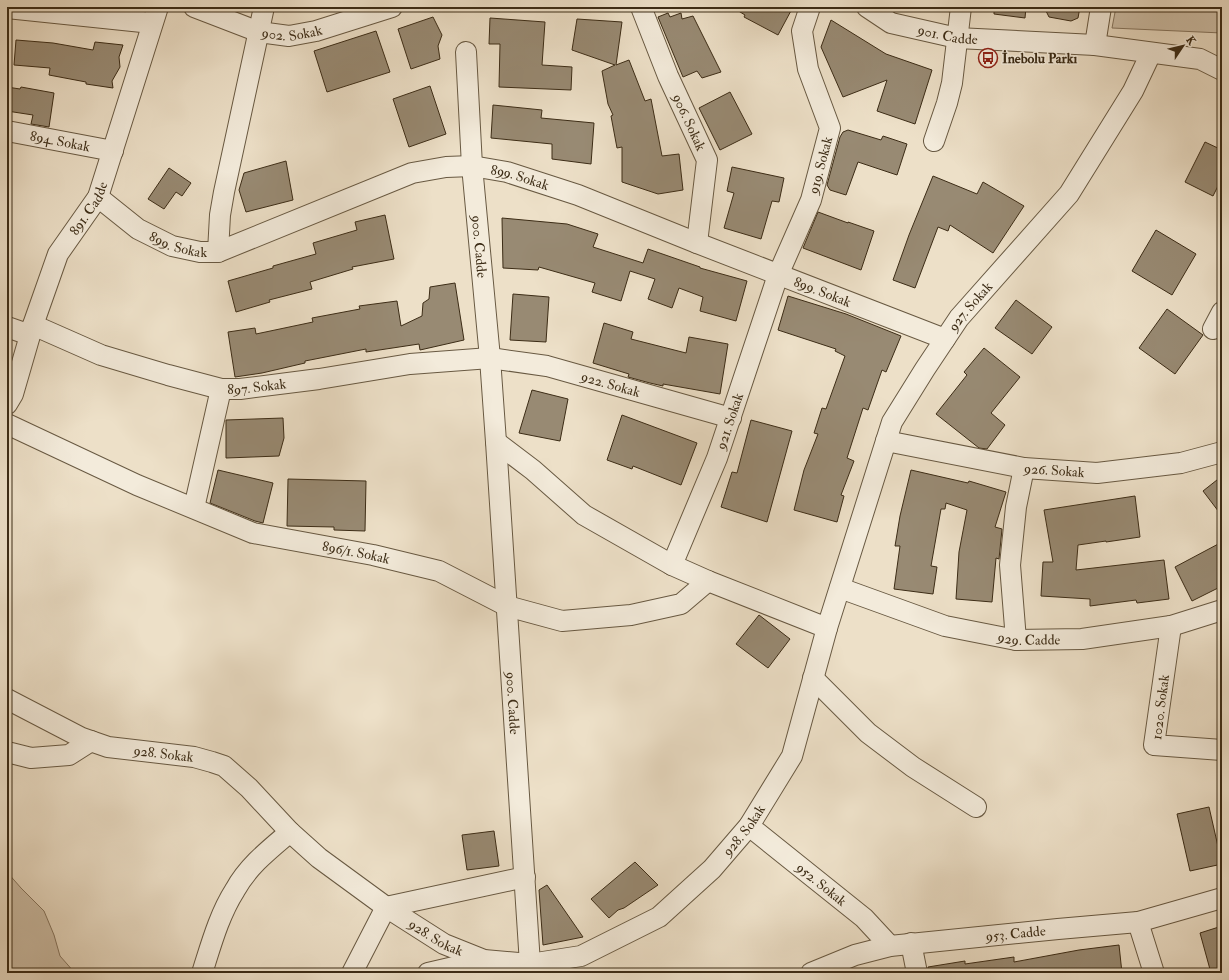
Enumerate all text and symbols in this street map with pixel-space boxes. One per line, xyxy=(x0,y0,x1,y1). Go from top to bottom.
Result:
street label: 902. Sokak xyxy=(260,21,325,45)
street label: 901. Cadde xyxy=(915,21,978,48)
north arrow xyxy=(1163,26,1203,66)
text: K xyxy=(1183,34,1199,49)
bus stop icon: İnebolu Parkı xyxy=(977,47,999,69)
place label: İnebolu Parkı xyxy=(1002,49,1077,67)
street label: 906. Sokak xyxy=(668,90,710,154)
street label: 894. Sokak xyxy=(29,128,92,156)
street label: 919. Sokak xyxy=(805,135,836,197)
street label: 899. Sokak xyxy=(489,161,551,194)
street label: 891. Cadde xyxy=(66,180,111,239)
street label: 900. Cadde xyxy=(468,213,490,279)
street label: 899. Sokak xyxy=(146,228,207,261)
street label: 899. Sokak xyxy=(791,273,854,311)
street label: 927. Sokak xyxy=(944,278,996,335)
street label: 922. Sokak xyxy=(578,368,642,401)
street label: 897. Sokak xyxy=(227,375,288,398)
street label: 921. Sokak xyxy=(712,391,747,453)
street label: 926. Sokak xyxy=(1022,460,1085,481)
street label: 896/1. Sokak xyxy=(321,538,392,568)
street label: 929. Cadde xyxy=(995,628,1061,649)
street label: 900. Cadde xyxy=(502,670,523,735)
street label: 1020. Sokak xyxy=(1148,673,1173,741)
street label: 928. Sokak xyxy=(132,742,195,766)
street label: 928. Sokak xyxy=(718,801,769,860)
street label: 952. Sokak xyxy=(792,859,850,910)
street label: 928. Sokak xyxy=(404,915,466,960)
street label: 953. Cadde xyxy=(984,922,1047,945)

